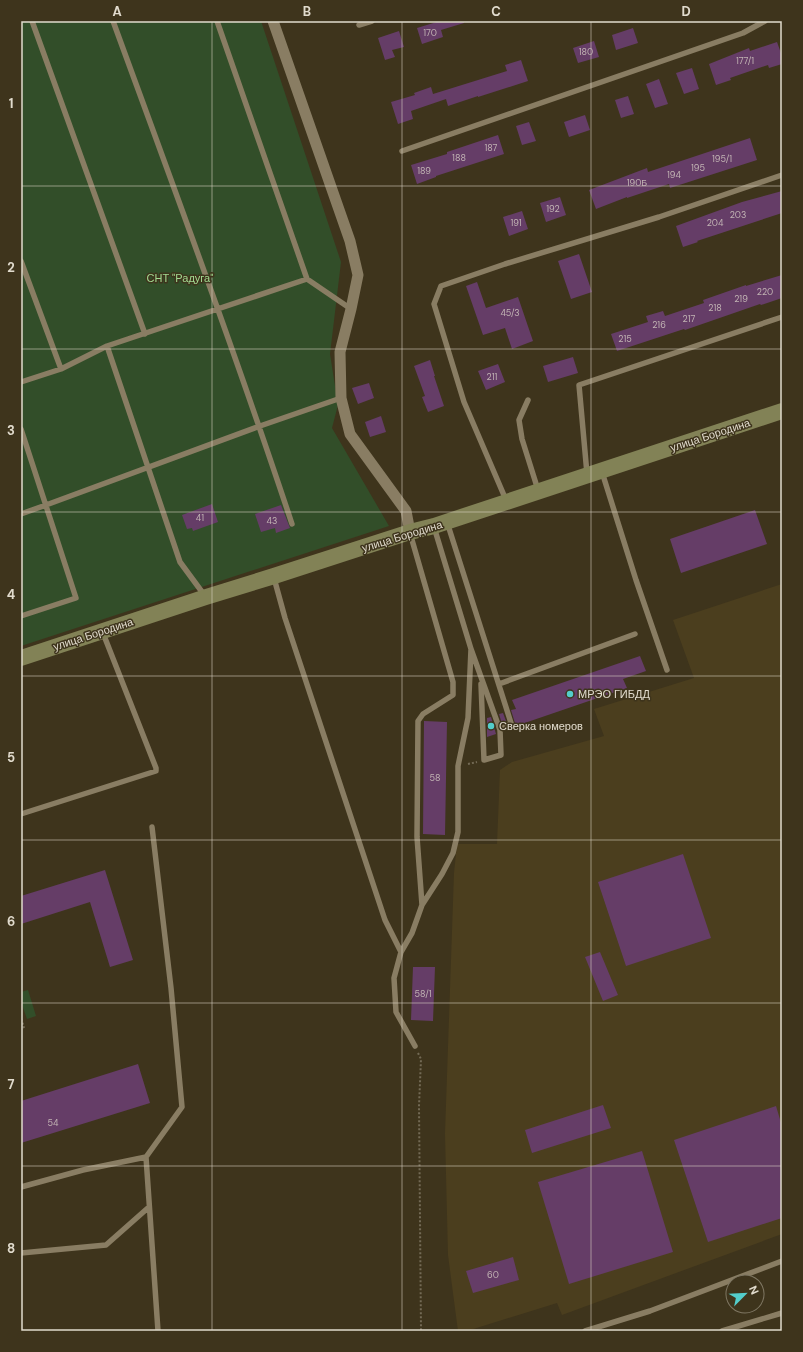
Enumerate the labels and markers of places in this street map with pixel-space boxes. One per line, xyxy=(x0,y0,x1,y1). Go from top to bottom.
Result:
place label: МРЭО ГИБДД xyxy=(578,687,650,701)
marker: МРЭО ГИБДД xyxy=(565,689,575,699)
place label: Сверка номеров xyxy=(499,719,583,733)
marker: Сверка номеров xyxy=(486,721,496,731)

